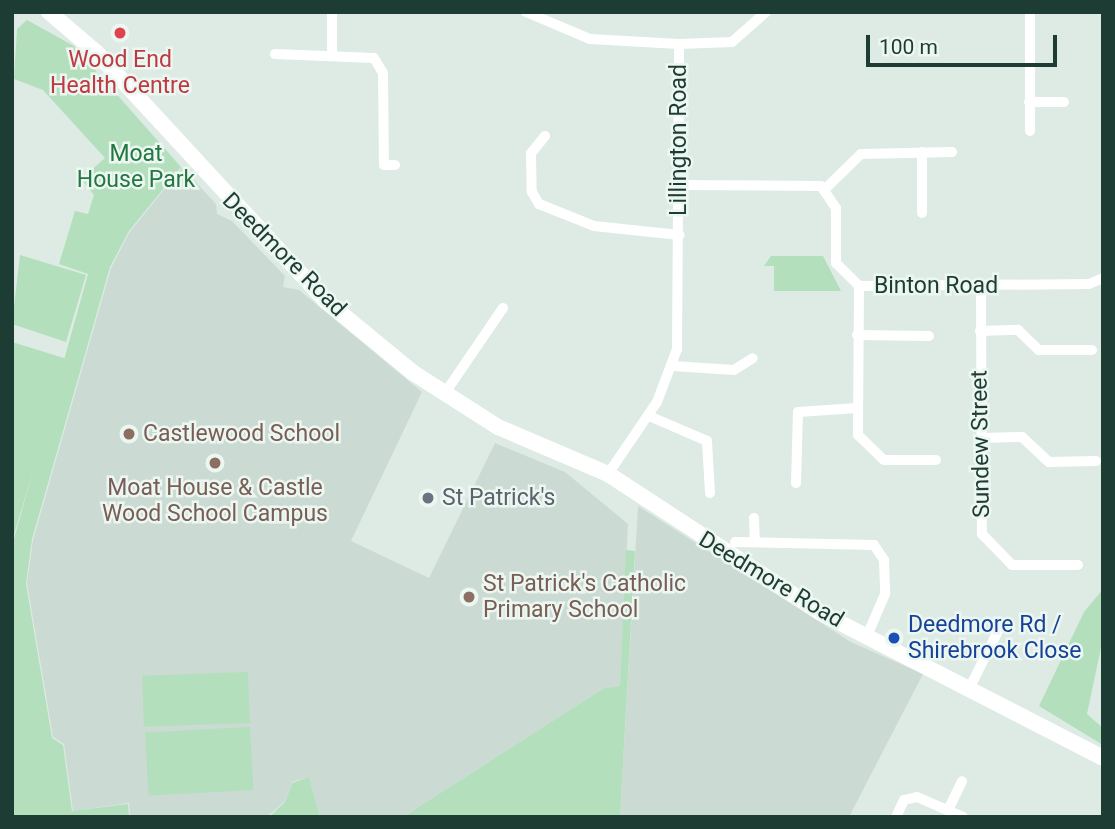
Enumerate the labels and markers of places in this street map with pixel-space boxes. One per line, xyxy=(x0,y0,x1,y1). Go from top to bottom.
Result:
marker: Wood End Health Centre xyxy=(110,23,130,43)
place label: Wood End Health Centre xyxy=(50,46,190,100)
place label: Castlewood School xyxy=(143,420,340,448)
marker: Castlewood School xyxy=(121,426,137,442)
marker: Moat House & Castle Wood School Campus xyxy=(207,455,223,471)
place label: Moat House & Castle Wood School Campus xyxy=(102,474,328,528)
place label: St Patrick's xyxy=(442,484,555,512)
marker: St Patrick's xyxy=(420,490,436,506)
place label: St Patrick's Catholic Primary School xyxy=(483,570,686,624)
marker: St Patrick's Catholic Primary School xyxy=(461,589,477,605)
place label: Deedmore Rd / Shirebrook Close xyxy=(908,611,1082,665)
marker: Deedmore Rd / Shirebrook Close xyxy=(886,630,902,646)

